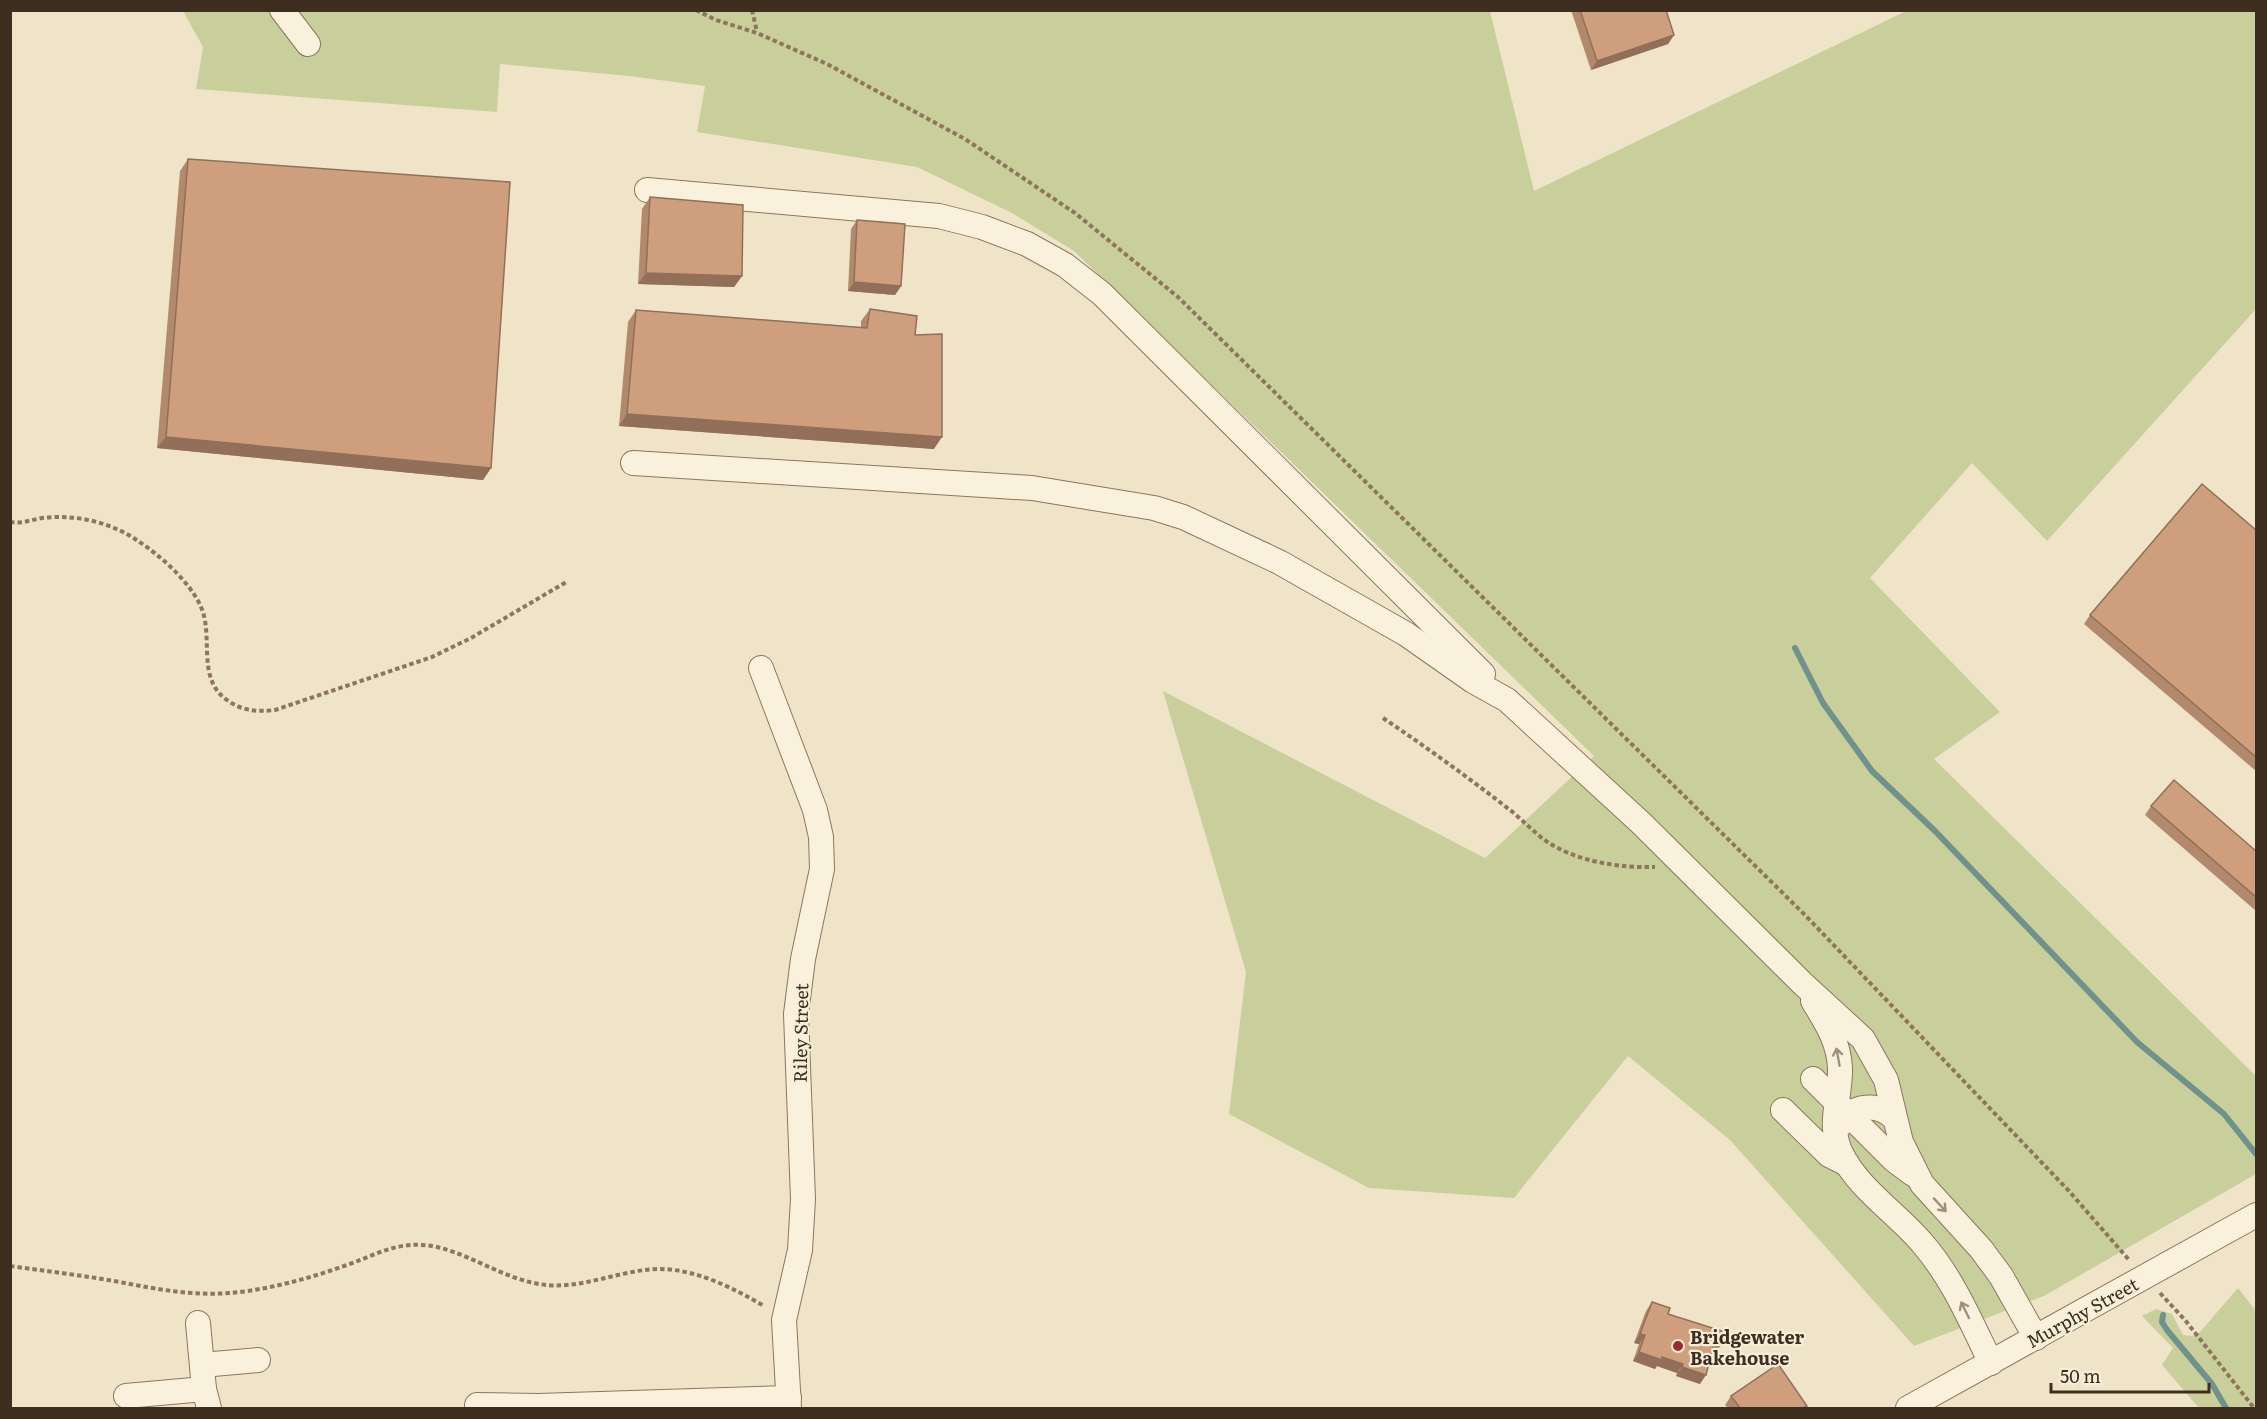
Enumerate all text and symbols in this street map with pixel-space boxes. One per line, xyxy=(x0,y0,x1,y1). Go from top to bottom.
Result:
street label: Riley Street xyxy=(786,982,814,1083)
one-way arrow xyxy=(1832,1047,1843,1067)
one-way arrow xyxy=(1933,1197,1947,1212)
street label: Murphy Street xyxy=(2021,1270,2144,1354)
one-way arrow xyxy=(1959,1302,1971,1320)
place label: Bridgewater Bakehouse xyxy=(1690,1323,1804,1371)
marker: Bridgewater Bakehouse xyxy=(1671,1339,1685,1353)
scale bar xyxy=(2051,1356,2208,1394)
text: 50 m xyxy=(2060,1362,2101,1389)

